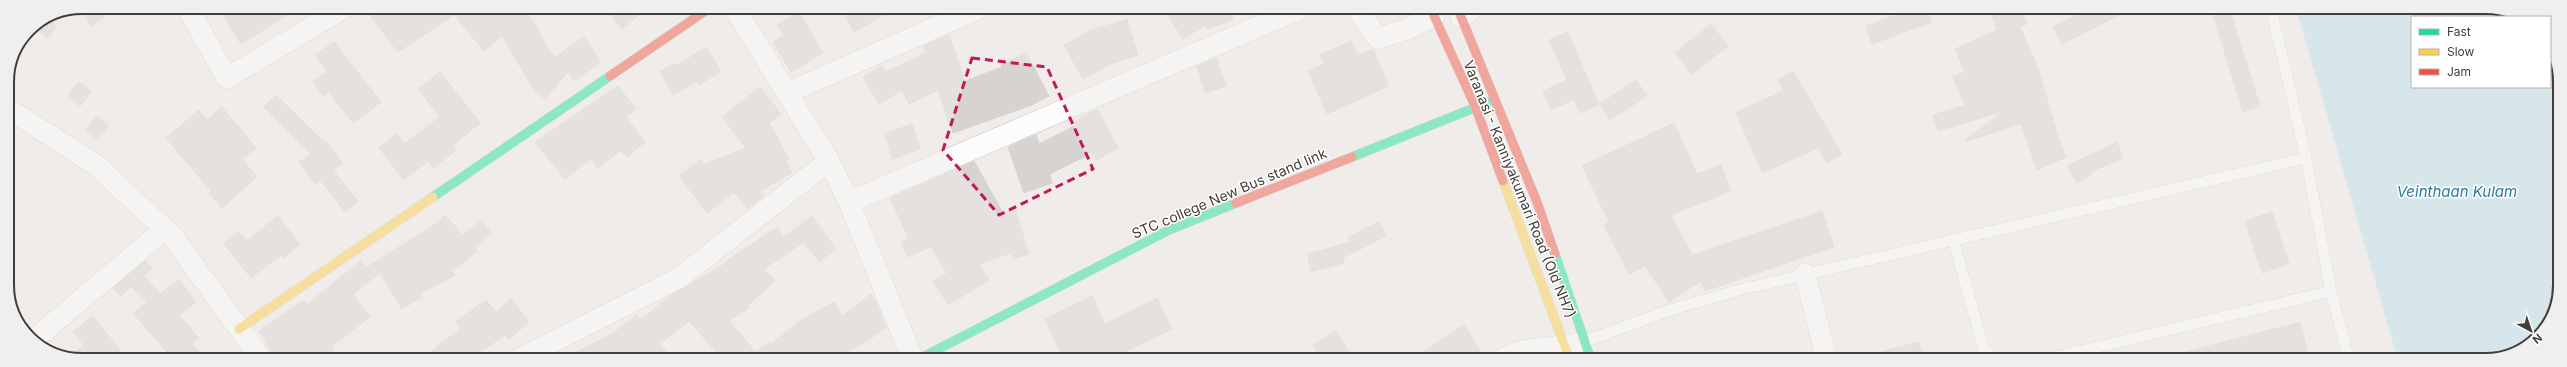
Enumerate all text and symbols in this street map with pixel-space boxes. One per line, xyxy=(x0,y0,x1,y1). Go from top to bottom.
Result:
legend xyxy=(2411,16,2551,88)
text: Fast xyxy=(2447,24,2471,39)
text: Slow xyxy=(2447,44,2475,59)
street label: Varanasi - Kanniyakumari Road (Old NH7) xyxy=(1460,58,1580,320)
text: Jam xyxy=(2447,64,2471,79)
street label: STC college New Bus stand link xyxy=(1129,144,1329,242)
water label: Veinthaan Kulam xyxy=(2397,182,2517,201)
north arrow xyxy=(2511,311,2551,351)
text: N xyxy=(2530,331,2545,347)

